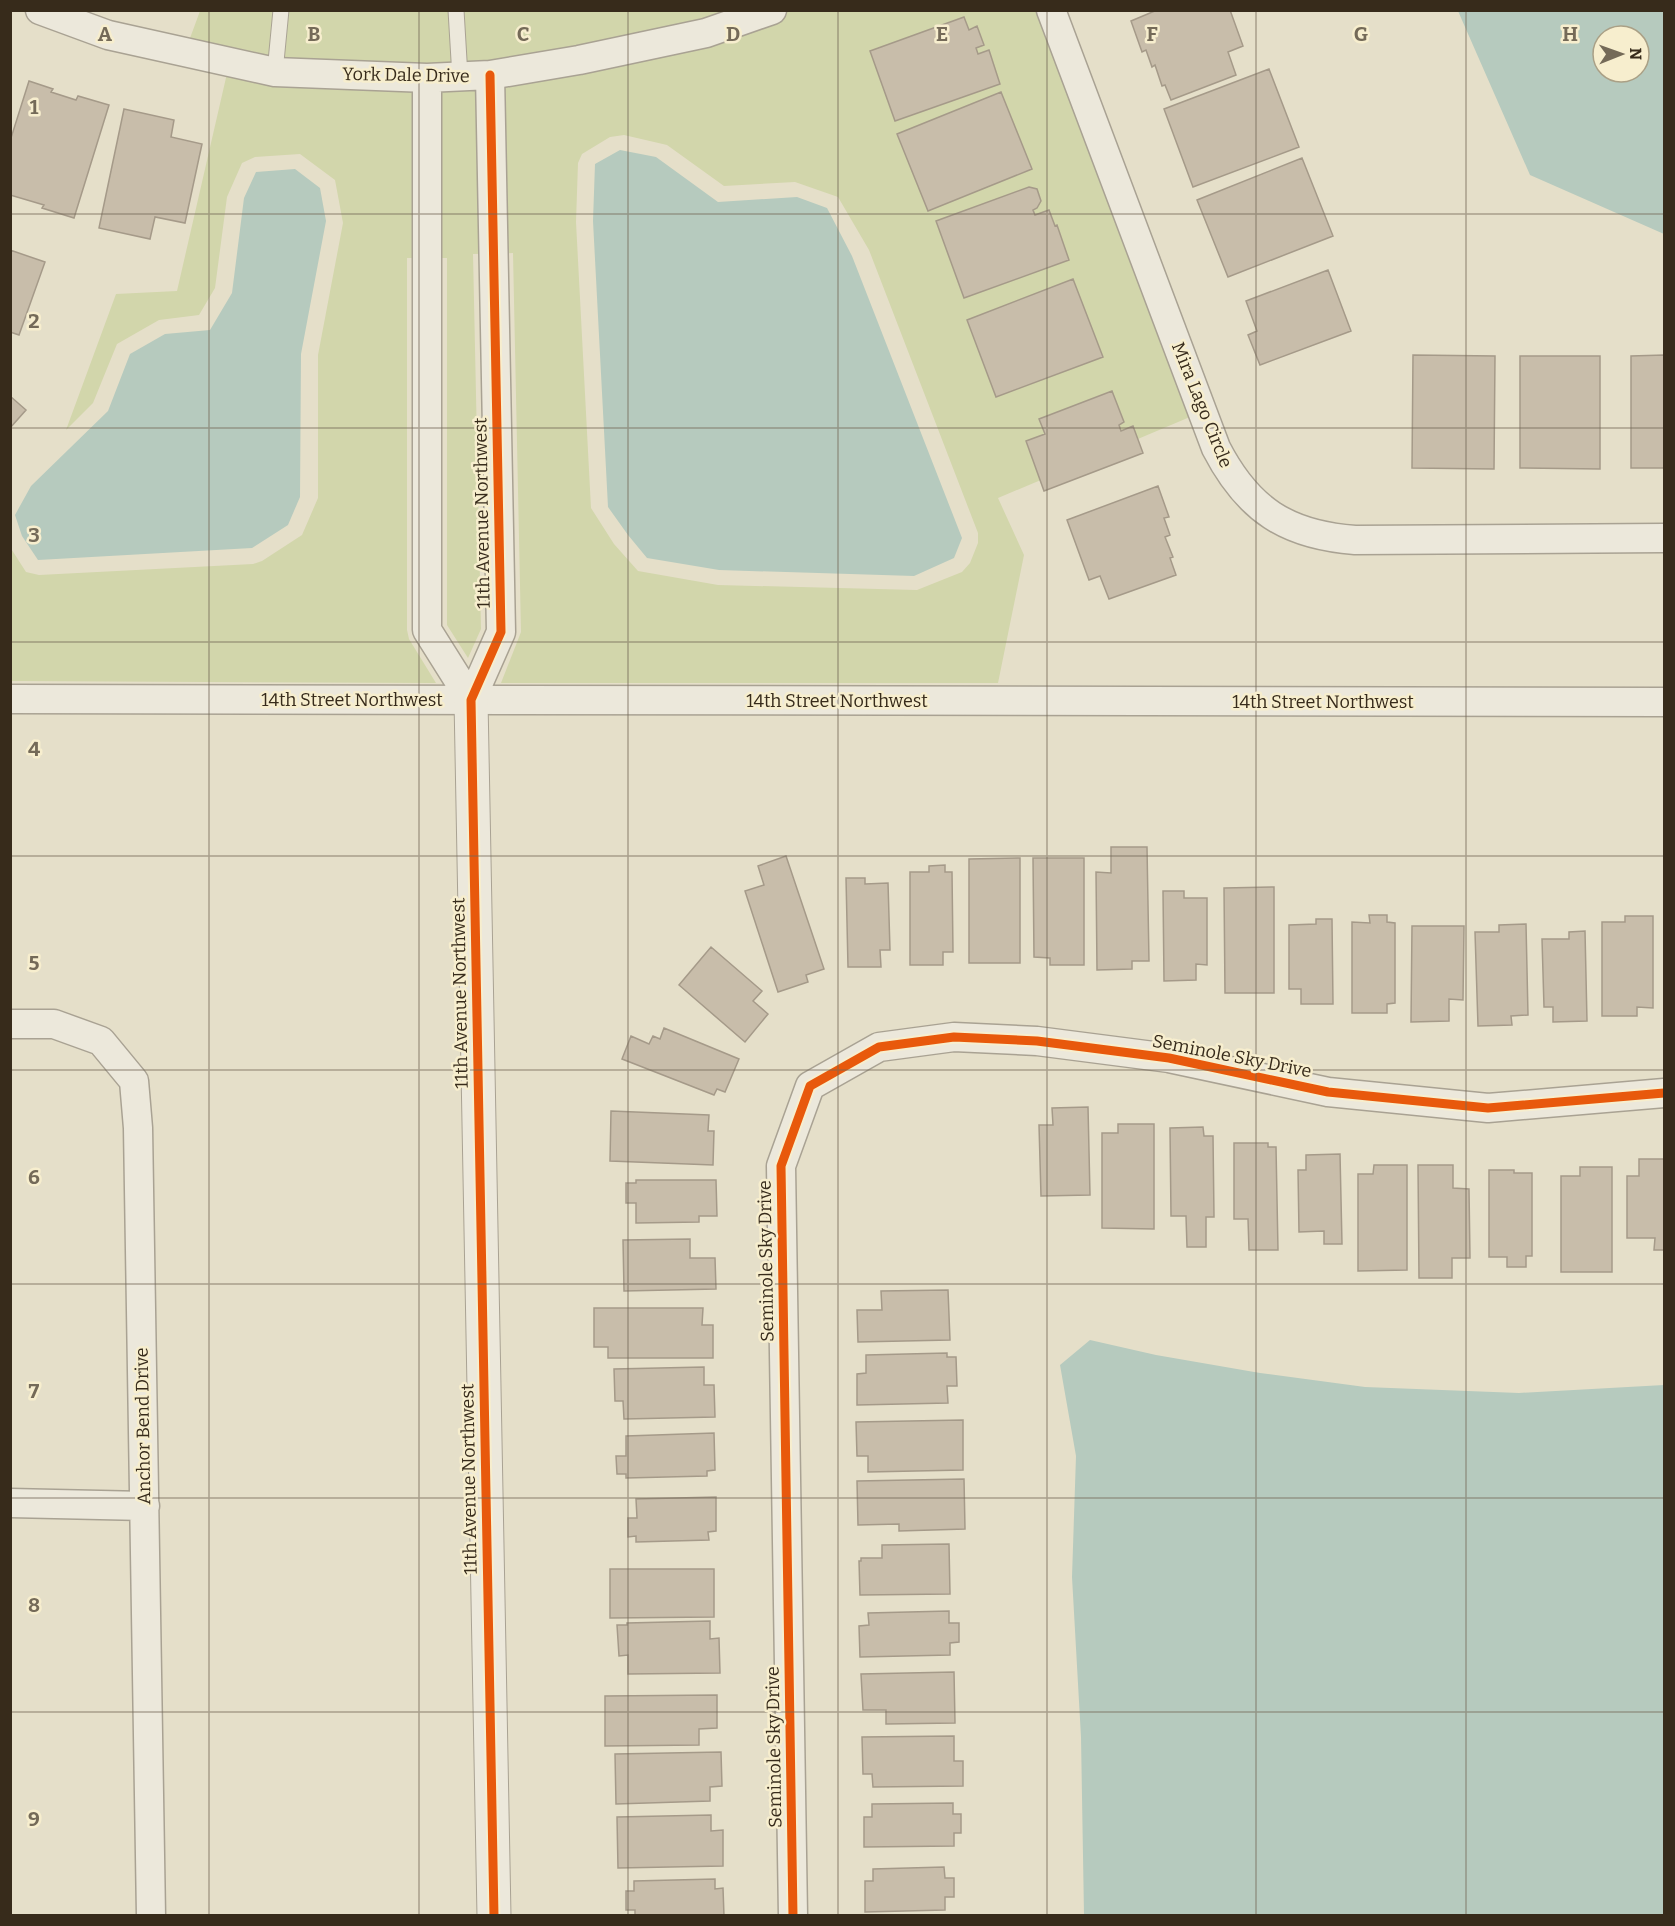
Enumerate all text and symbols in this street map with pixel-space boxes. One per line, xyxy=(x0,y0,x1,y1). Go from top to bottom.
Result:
text: A xyxy=(98,22,113,46)
text: B xyxy=(308,22,321,46)
text: C xyxy=(517,22,529,46)
text: D xyxy=(726,22,740,46)
text: E xyxy=(936,22,948,46)
text: F xyxy=(1146,22,1158,46)
text: G xyxy=(1354,22,1368,46)
text: H xyxy=(1562,22,1578,46)
north arrow xyxy=(1591,24,1651,84)
text: N xyxy=(1626,47,1645,60)
street label: York Dale Drive xyxy=(342,63,470,87)
text: 1 xyxy=(30,95,39,119)
text: 2 xyxy=(28,309,40,333)
street label: Mira Lago Circle xyxy=(1167,339,1237,471)
street label: 11th Avenue Northwest xyxy=(469,417,495,609)
text: 3 xyxy=(28,523,40,547)
street label: 14th Street Northwest xyxy=(261,689,443,711)
street label: 14th Street Northwest xyxy=(746,690,928,712)
street label: 14th Street Northwest xyxy=(1232,691,1414,713)
text: 4 xyxy=(28,737,40,761)
street label: 11th Avenue Northwest xyxy=(447,897,473,1089)
text: 5 xyxy=(29,951,40,975)
street label: Seminole Sky Drive xyxy=(1151,1030,1313,1082)
text: 6 xyxy=(28,1165,40,1189)
street label: Seminole Sky Drive xyxy=(754,1180,778,1342)
street label: Anchor Bend Drive xyxy=(131,1347,155,1505)
text: 7 xyxy=(29,1379,40,1403)
street label: 11th Avenue Northwest xyxy=(456,1383,482,1575)
text: 8 xyxy=(28,1593,40,1617)
street label: Seminole Sky Drive xyxy=(762,1666,786,1828)
text: 9 xyxy=(28,1807,40,1831)

